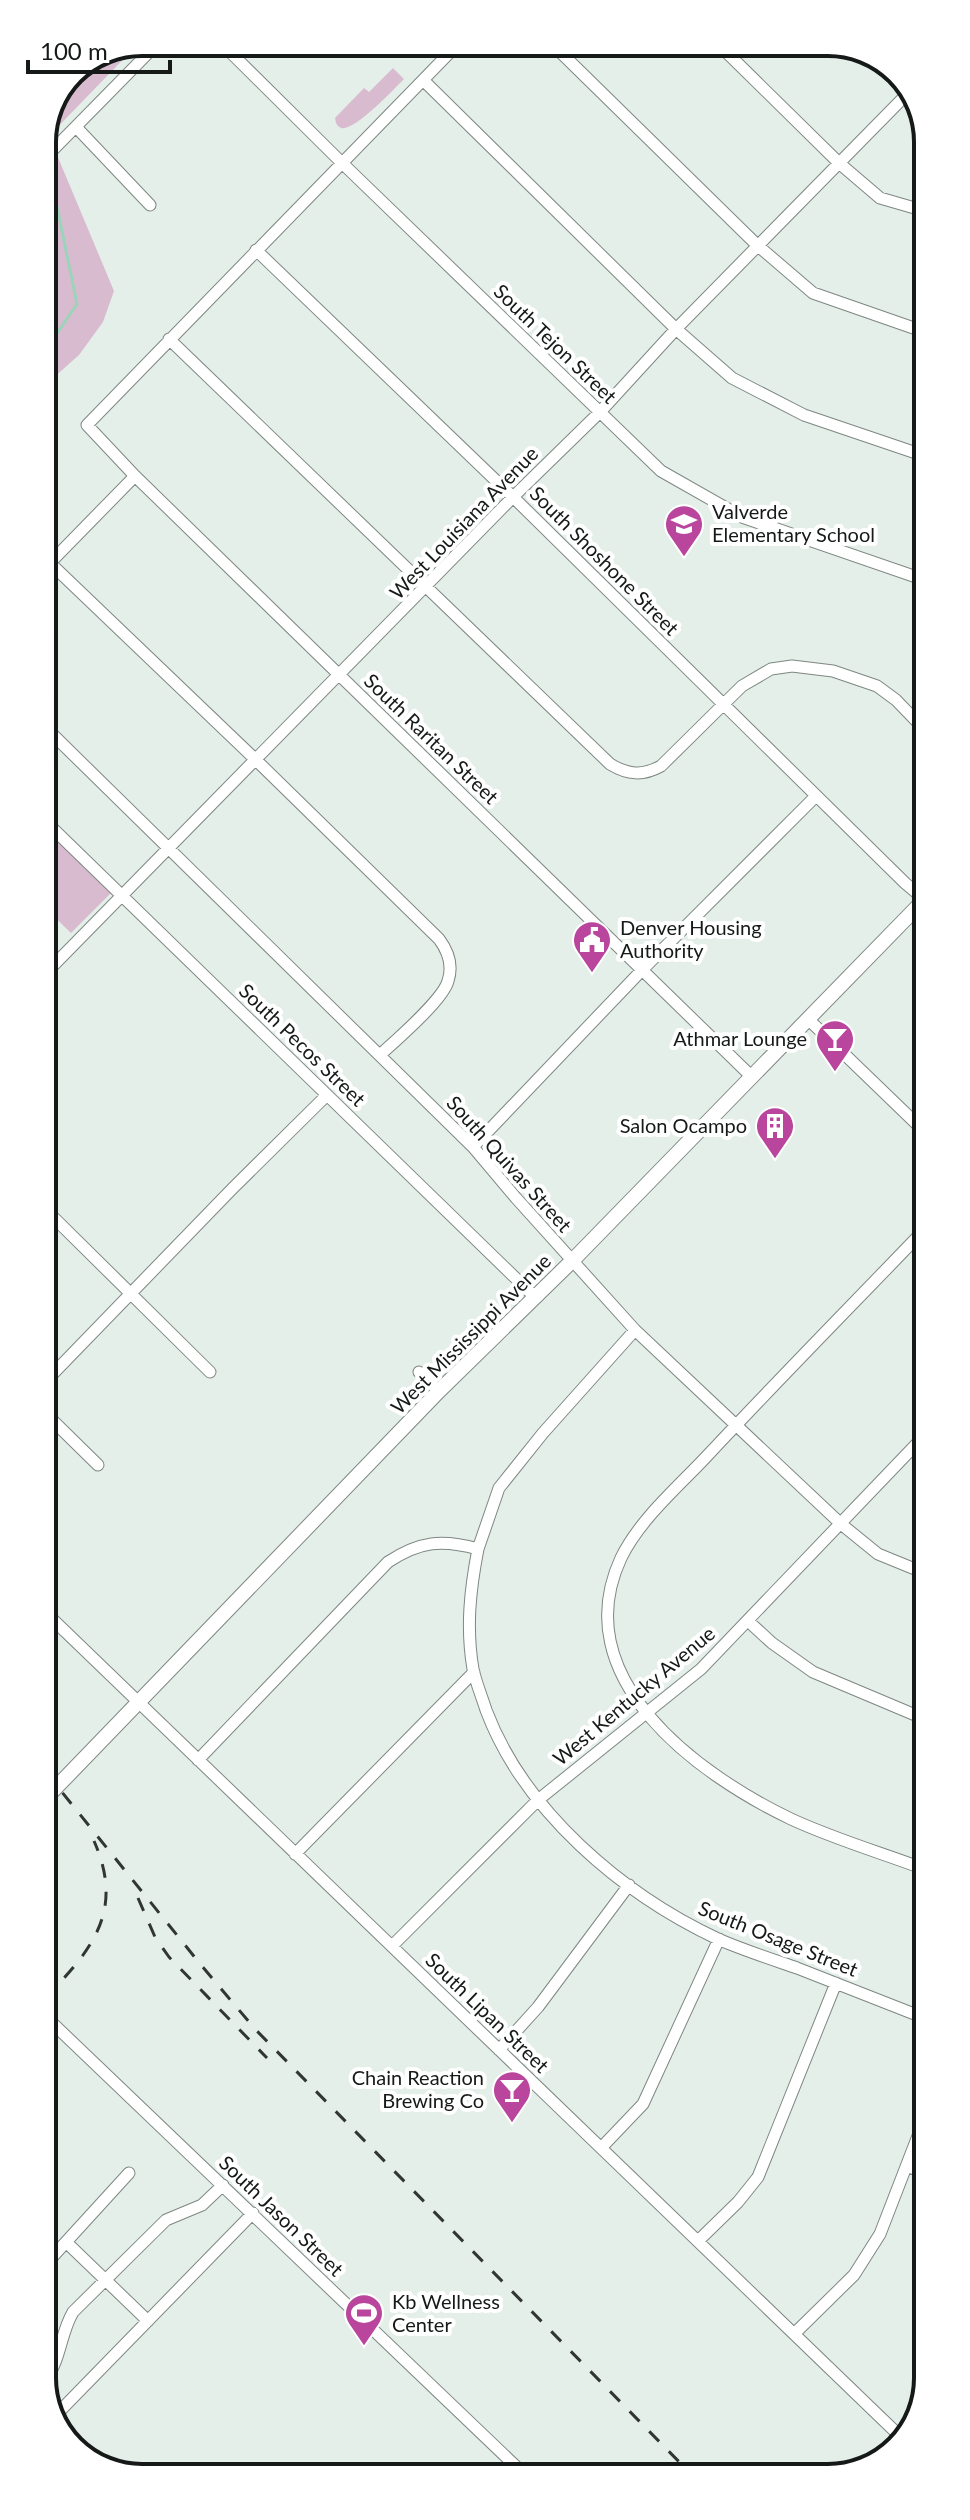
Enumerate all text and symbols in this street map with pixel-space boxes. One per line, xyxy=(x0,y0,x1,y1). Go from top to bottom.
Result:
scale bar xyxy=(28,24,170,74)
text: 100 m xyxy=(40,36,108,65)
street label: South Tejon Street xyxy=(489,279,622,408)
street label: West Louisiana Avenue xyxy=(384,441,542,604)
street label: South Shoshone Street xyxy=(525,481,684,640)
place label: Valverde Elementary School xyxy=(712,499,875,546)
school or university icon: Valverde Elementary School xyxy=(663,503,705,558)
street label: South Raritan Street xyxy=(360,668,504,808)
place label: Denver Housing Authority xyxy=(620,915,762,962)
public building icon: Denver Housing Authority xyxy=(571,919,613,974)
street label: South Pecos Street xyxy=(235,978,371,1111)
bar icon: Athmar Lounge xyxy=(814,1018,856,1073)
place label: Athmar Lounge xyxy=(673,1026,807,1050)
street label: South Quivas Street xyxy=(442,1090,577,1236)
building icon: Salon Ocampo xyxy=(754,1105,796,1160)
place label: Salon Ocampo xyxy=(620,1113,747,1137)
street label: West Mississippi Avenue xyxy=(385,1248,555,1418)
street label: West Kentucky Avenue xyxy=(548,1621,719,1770)
street label: South Osage Street xyxy=(695,1895,862,1981)
street label: South Lipan Street xyxy=(421,1947,554,2077)
place label: Chain Reaction Brewing Co xyxy=(352,2065,484,2112)
bar icon: Chain Reaction Brewing Co xyxy=(491,2069,533,2124)
street label: South Jason Street xyxy=(215,2150,349,2281)
place label: Kb Wellness Center xyxy=(392,2289,500,2336)
sports icon: Kb Wellness Center xyxy=(343,2292,385,2347)

